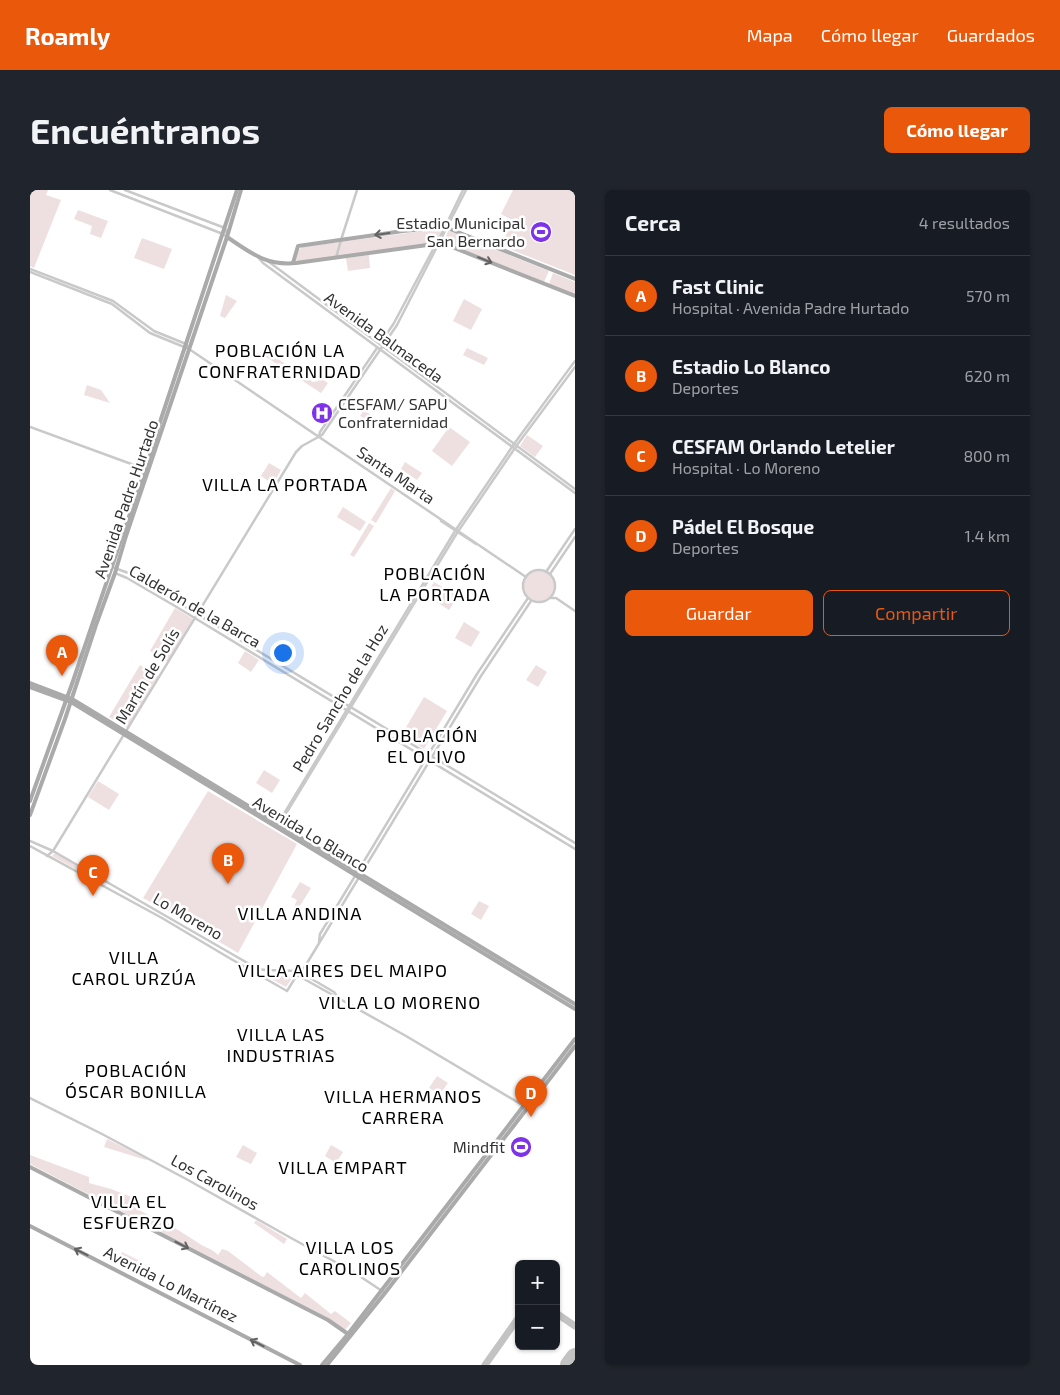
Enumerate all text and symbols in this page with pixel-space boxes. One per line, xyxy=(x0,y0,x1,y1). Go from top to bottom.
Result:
text: Roamly xyxy=(25,21,110,50)
text: Mapa xyxy=(747,24,793,46)
text: Cómo llegar xyxy=(821,24,919,46)
text: Guardados xyxy=(947,24,1035,46)
button: Cómo llegar xyxy=(884,107,1030,153)
text: Encuéntranos xyxy=(30,109,260,151)
text: Cerca xyxy=(625,210,681,235)
place label: Estadio Municipal San Bernardo xyxy=(396,213,525,250)
text: 4 resultados xyxy=(919,213,1010,232)
sports icon: Estadio Municipal San Bernardo xyxy=(529,220,553,244)
one-way arrow xyxy=(374,230,390,240)
one-way arrow xyxy=(478,257,493,266)
text: Fast Clinic xyxy=(672,275,764,298)
text: A xyxy=(636,286,646,305)
text: 570 m xyxy=(966,286,1010,305)
street label: Avenida Balmaceda xyxy=(321,287,447,386)
text: Hospital · Avenida Padre Hurtado xyxy=(672,298,909,317)
district label: POBLACIÓN LA CONFRATERNIDAD xyxy=(198,339,362,382)
text: Estadio Lo Blanco xyxy=(672,355,830,378)
text: B xyxy=(636,366,646,385)
text: 620 m xyxy=(965,366,1010,385)
text: Deportes xyxy=(672,378,739,397)
place label: CESFAM/ SAPU Confraternidad xyxy=(338,394,448,431)
hospital icon: CESFAM/ SAPU Confraternidad xyxy=(310,401,334,425)
street label: Avenida Padre Hurtado xyxy=(89,417,162,581)
text: CESFAM Orlando Letelier xyxy=(672,435,895,458)
street label: Santa Marta xyxy=(354,442,439,508)
text: C xyxy=(636,446,646,465)
text: 800 m xyxy=(963,446,1010,465)
text: Hospital · Lo Moreno xyxy=(672,458,820,477)
district label: VILLA LA PORTADA xyxy=(202,473,368,495)
text: Pádel El Bosque xyxy=(672,515,814,538)
text: D xyxy=(636,526,646,545)
text: 1.4 km xyxy=(965,526,1010,545)
text: Deportes xyxy=(672,538,739,557)
street label: Calderón de la Barca xyxy=(126,560,264,651)
district label: POBLACIÓN LA PORTADA xyxy=(379,562,491,605)
button: Guardar xyxy=(625,590,813,636)
button: Compartir xyxy=(823,590,1010,636)
street label: Pedro Sancho de la Hoz xyxy=(288,620,391,775)
street label: Martín de Solís xyxy=(111,624,183,727)
pin: A xyxy=(46,635,78,676)
your location xyxy=(270,640,296,666)
district label: POBLACIÓN EL OLIVO xyxy=(376,724,478,767)
street label: Avenida Lo Blanco xyxy=(250,791,373,876)
pin: B xyxy=(212,843,244,884)
pin: C xyxy=(77,855,109,896)
street label: Lo Moreno xyxy=(150,888,226,943)
district label: VILLA ANDINA xyxy=(238,902,362,924)
district label: VILLA CAROL URZÚA xyxy=(72,946,196,989)
district label: VILLA AIRES DEL MAIPO xyxy=(238,959,448,981)
district label: VILLA LO MORENO xyxy=(319,991,481,1013)
district label: VILLA LAS INDUSTRIAS xyxy=(226,1023,336,1066)
district label: POBLACIÓN ÓSCAR BONILLA xyxy=(65,1059,207,1102)
pin: D xyxy=(515,1076,547,1117)
district label: VILLA HERMANOS CARRERA xyxy=(324,1085,482,1128)
sports icon: Mindfit xyxy=(509,1135,533,1159)
place label: Mindfit xyxy=(453,1137,505,1156)
street label: Los Carolinos xyxy=(168,1150,262,1213)
district label: VILLA EMPART xyxy=(278,1156,408,1178)
district label: VILLA EL ESFUERZO xyxy=(82,1190,176,1233)
district label: VILLA LOS CAROLINOS xyxy=(299,1236,401,1279)
one-way arrow xyxy=(175,1240,190,1250)
street label: Avenida Lo Martínez xyxy=(101,1242,241,1326)
one-way arrow xyxy=(74,1247,89,1257)
map controls xyxy=(515,1260,560,1350)
button: + xyxy=(515,1260,560,1305)
button: − xyxy=(515,1305,560,1350)
one-way arrow xyxy=(250,1338,265,1347)

